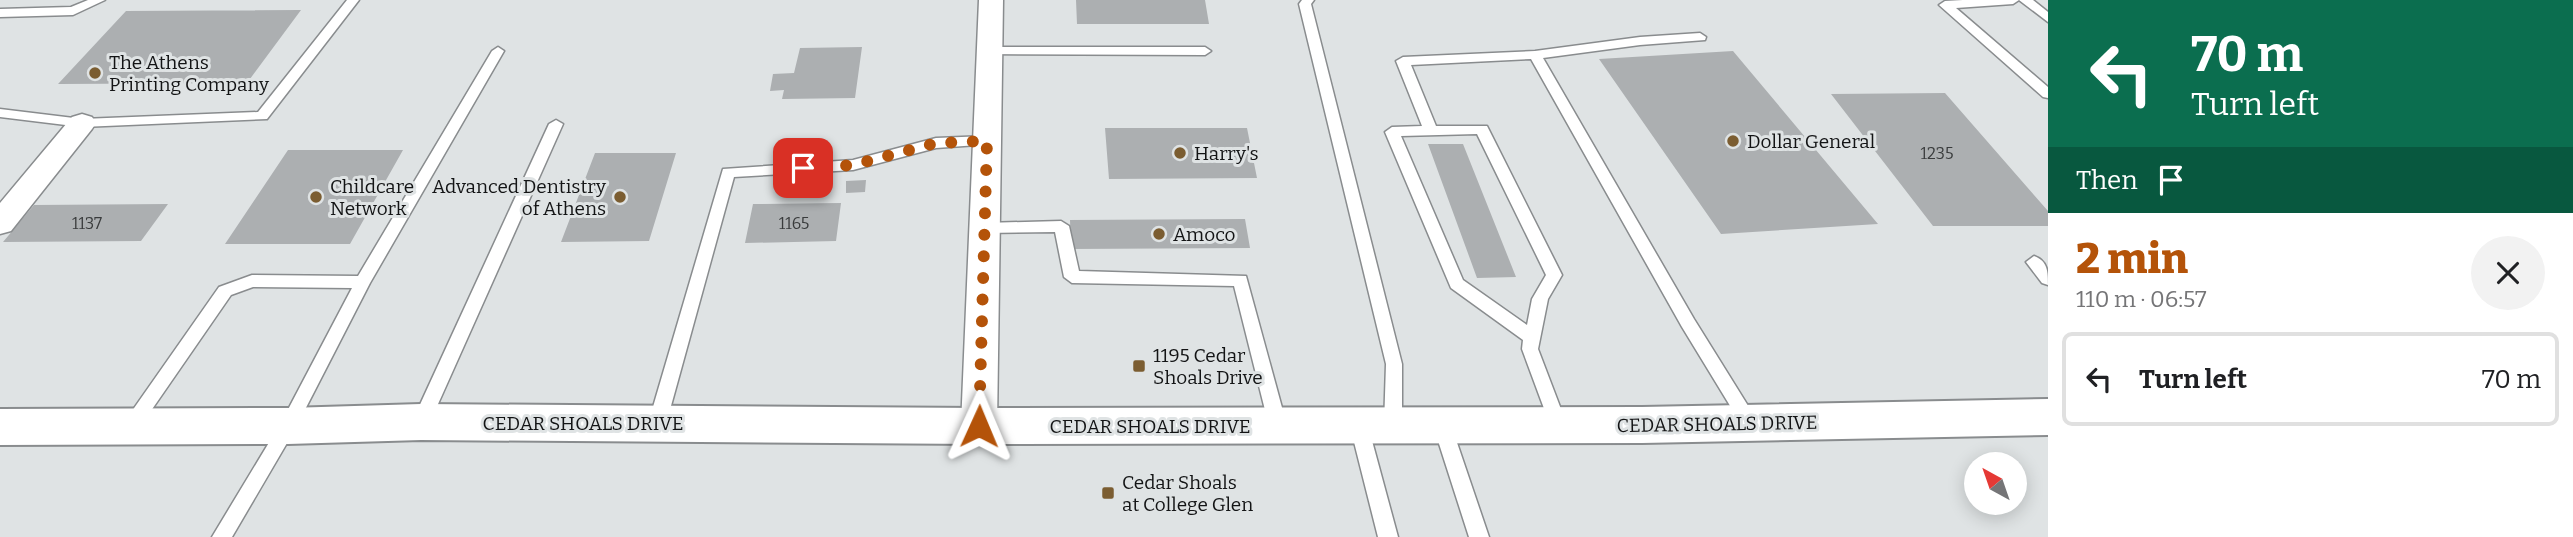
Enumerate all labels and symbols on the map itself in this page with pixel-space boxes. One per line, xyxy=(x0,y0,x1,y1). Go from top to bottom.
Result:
place label: The Athens Printing Company xyxy=(109,51,270,96)
marker: The Athens Printing Company xyxy=(87,65,103,81)
place label: Dollar General xyxy=(1747,130,1875,153)
marker: Dollar General xyxy=(1725,133,1741,149)
pin xyxy=(773,138,833,198)
place label: Harry's xyxy=(1194,142,1259,165)
house number: 1235 xyxy=(1921,144,1953,163)
marker: Harry's xyxy=(1172,145,1188,161)
place label: Childcare Network xyxy=(330,175,414,220)
place label: Advanced Dentistry of Athens xyxy=(432,175,607,220)
marker: Childcare Network xyxy=(308,189,324,205)
marker: Advanced Dentistry of Athens xyxy=(612,189,628,205)
house number: 1137 xyxy=(72,214,102,233)
house number: 1165 xyxy=(779,214,809,233)
place label: Amoco xyxy=(1173,223,1236,246)
marker: Amoco xyxy=(1151,226,1167,242)
place label: 1195 Cedar Shoals Drive xyxy=(1153,344,1263,389)
marker: 1195 Cedar Shoals Drive xyxy=(1131,358,1147,374)
position arrow xyxy=(942,389,1016,463)
street label: CEDAR SHOALS DRIVE xyxy=(1616,411,1818,437)
street label: CEDAR SHOALS DRIVE xyxy=(483,412,684,435)
street label: CEDAR SHOALS DRIVE xyxy=(1050,415,1251,438)
north arrow xyxy=(1964,452,2026,514)
place label: Cedar Shoals at College Glen xyxy=(1122,471,1253,516)
marker: Cedar Shoals at College Glen xyxy=(1100,485,1116,501)

